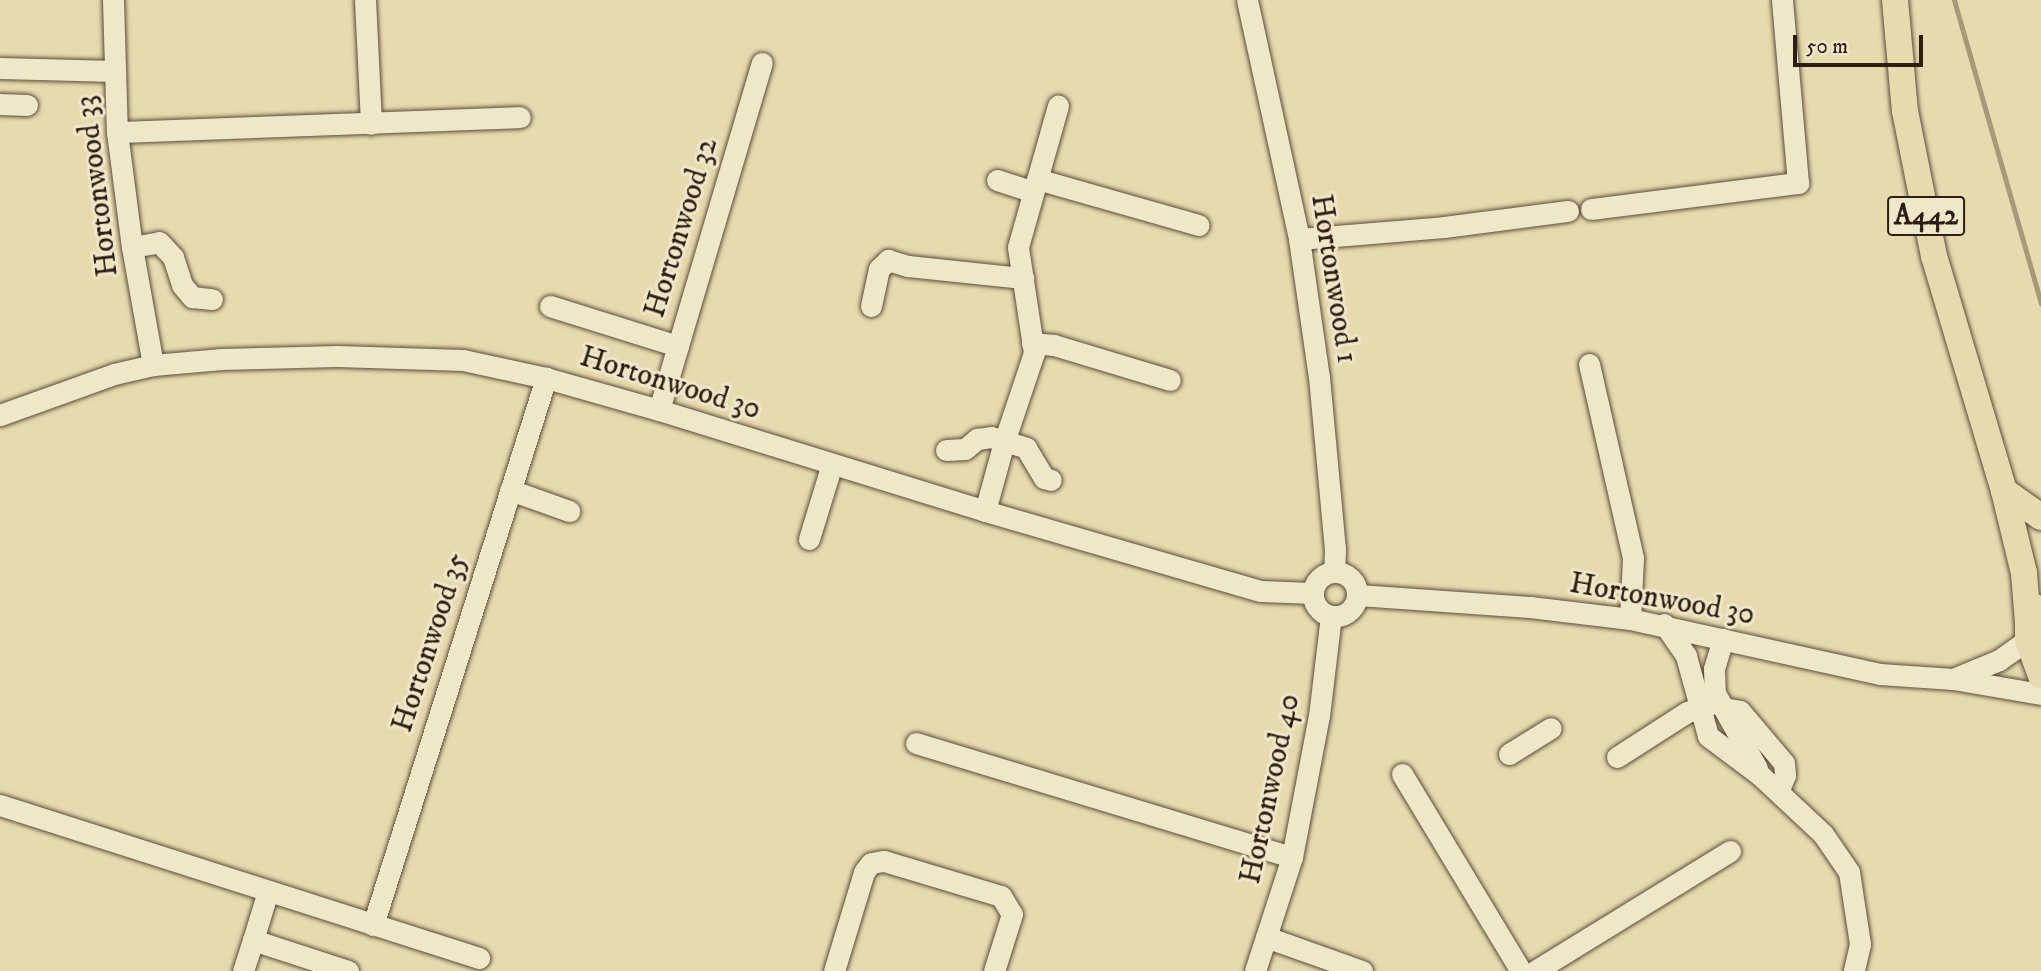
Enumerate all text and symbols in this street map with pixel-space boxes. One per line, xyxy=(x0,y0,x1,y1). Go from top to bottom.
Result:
scale bar xyxy=(1796,21,1926,65)
text: 50 m xyxy=(1806,34,1848,60)
street label: Hortonwood 33 xyxy=(69,93,127,279)
street label: Hortonwood 32 xyxy=(638,134,726,322)
street label: Hortonwood 1 xyxy=(1302,192,1364,366)
road number: A442 xyxy=(1886,192,1966,241)
street label: Hortonwood 30 xyxy=(575,339,765,429)
street label: Hortonwood 35 xyxy=(385,549,477,737)
street label: Hortonwood 30 xyxy=(1567,566,1757,634)
street label: Hortonwood 40 xyxy=(1233,691,1309,887)

